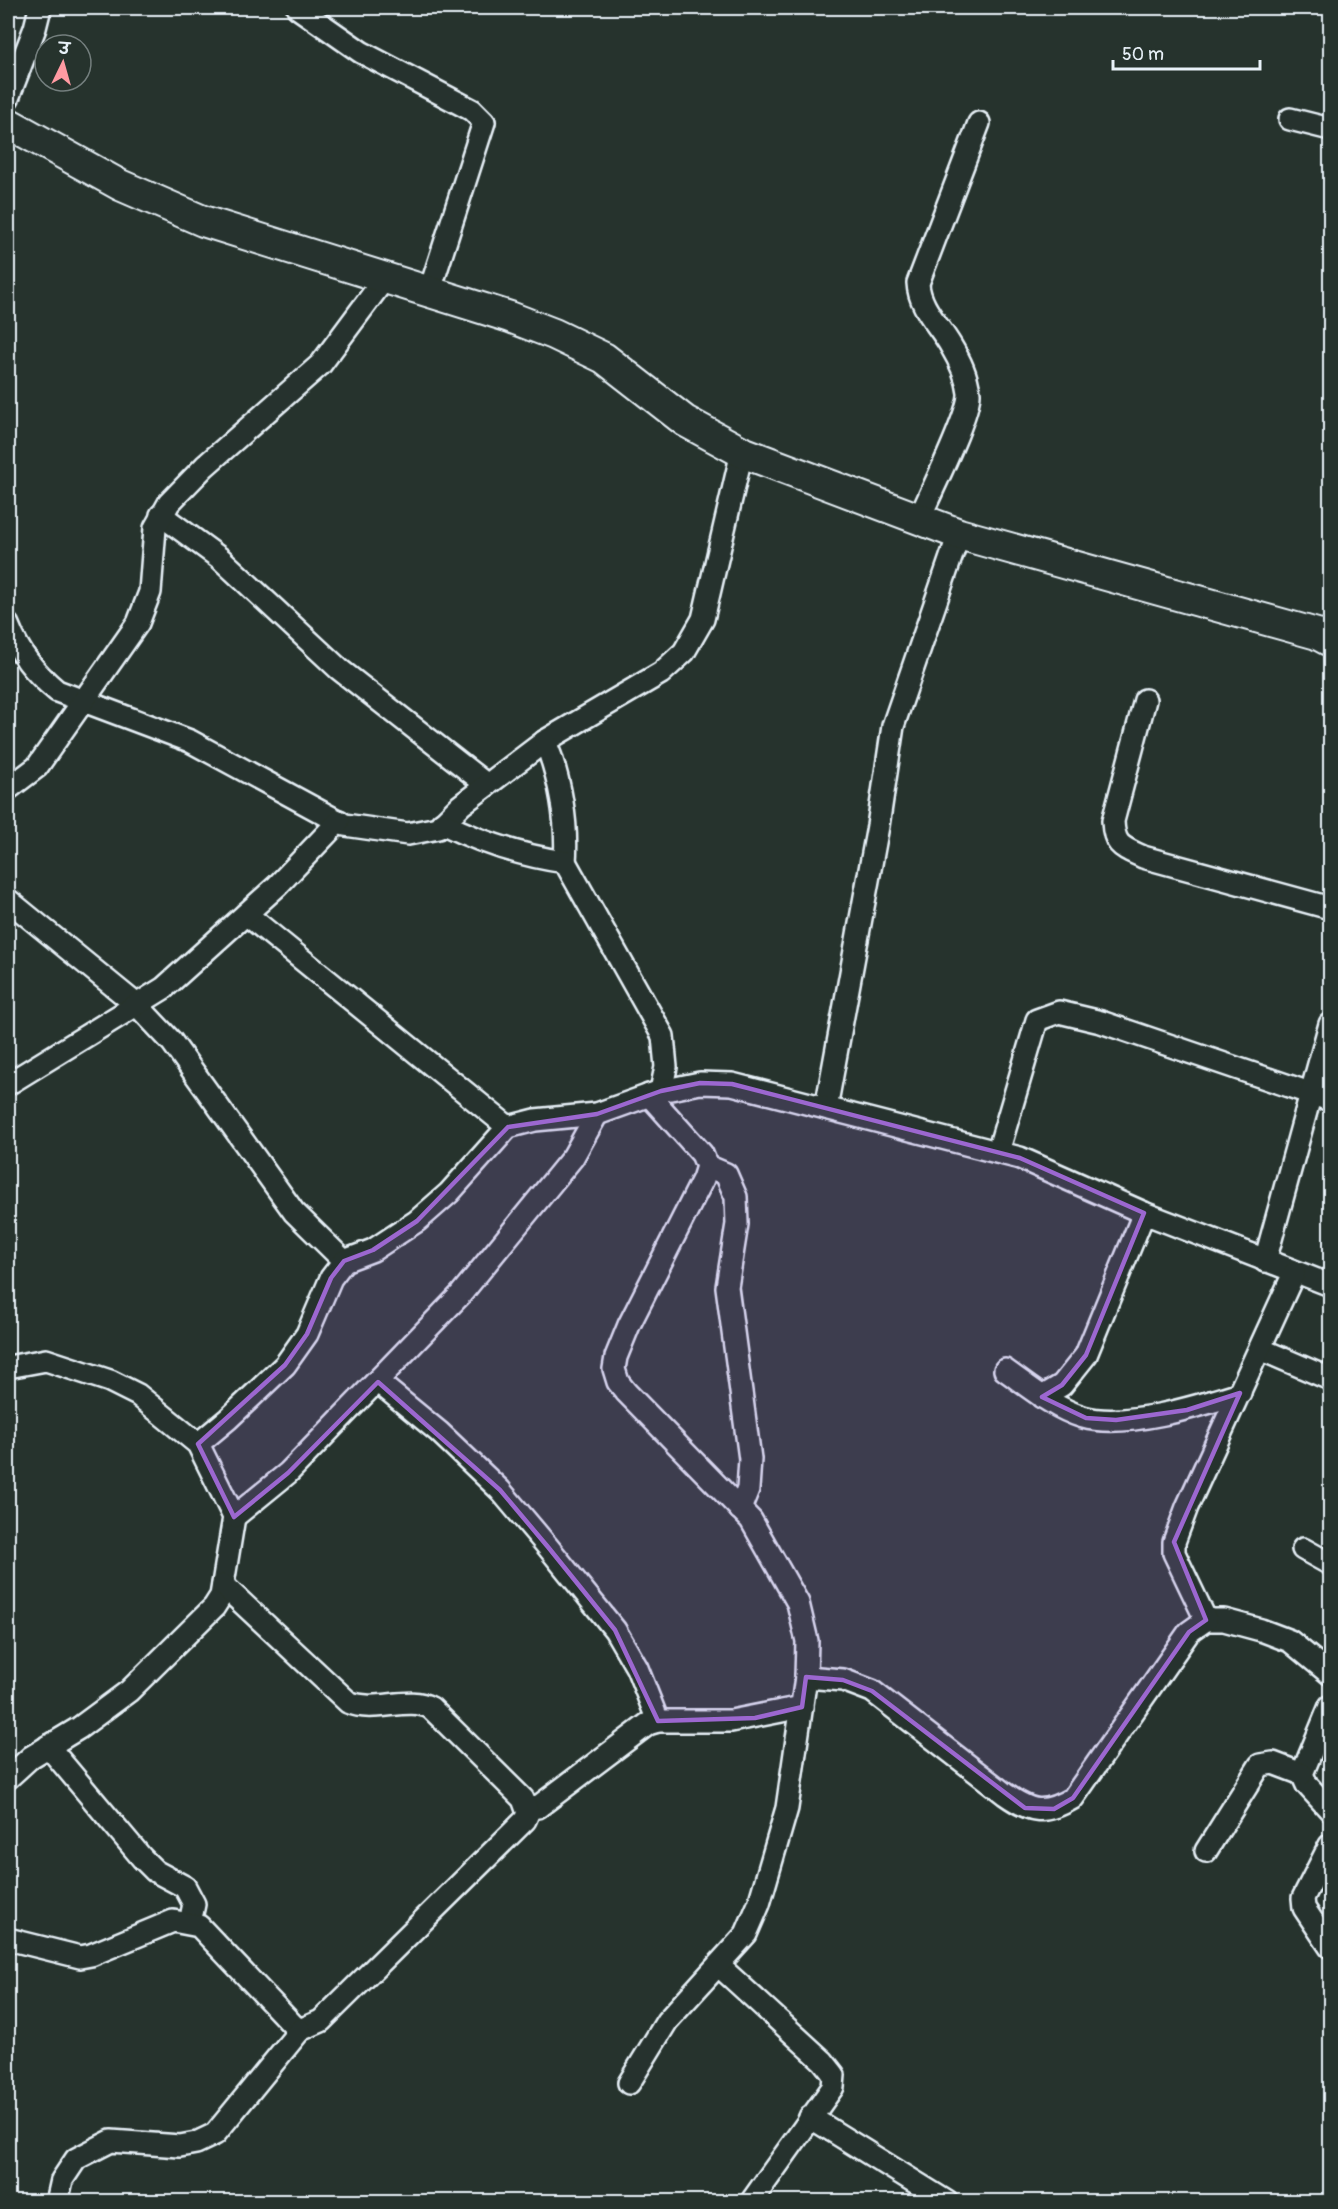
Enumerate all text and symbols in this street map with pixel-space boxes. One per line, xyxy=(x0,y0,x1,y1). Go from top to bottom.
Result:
north arrow xyxy=(33,33,93,93)
scale bar xyxy=(1113,33,1260,71)
text: उ xyxy=(56,38,72,60)
text: 50 m xyxy=(1122,43,1164,66)

